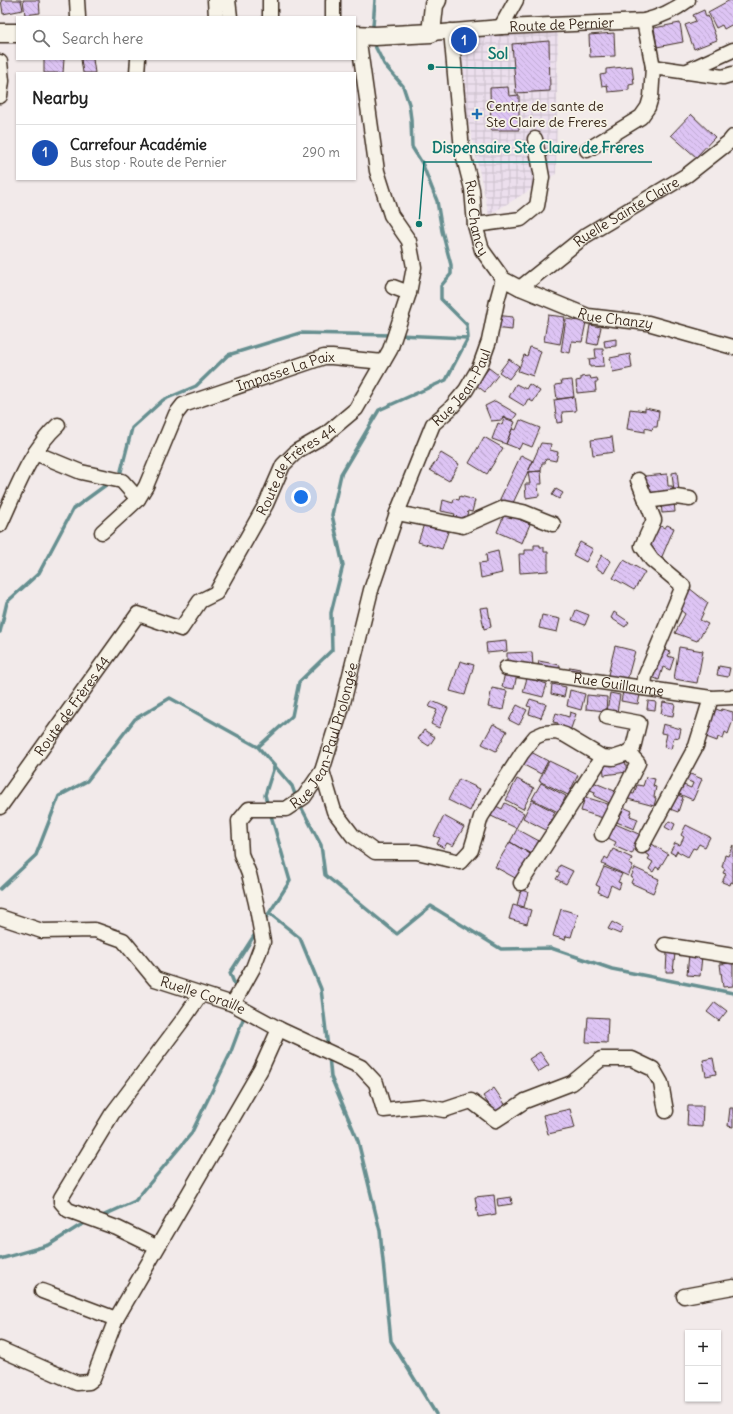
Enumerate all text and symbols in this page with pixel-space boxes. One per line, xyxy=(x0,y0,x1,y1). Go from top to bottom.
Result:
street label: Route de Pernier xyxy=(509,13,615,36)
search box xyxy=(16,16,356,60)
pin: 1 xyxy=(451,25,477,55)
icon: search xyxy=(30,27,52,49)
text: Search here xyxy=(62,29,143,48)
callout: Sol xyxy=(480,41,516,68)
text: Sol xyxy=(488,44,508,63)
text: Nearby xyxy=(32,87,88,109)
place label: Centre de sante de Ste Claire de Freres xyxy=(486,97,607,131)
marker: Centre de sante de Ste Claire de Freres xyxy=(471,108,483,120)
text: Carrefour Académie xyxy=(70,135,207,154)
callout: Dispensaire Ste Claire de Freres xyxy=(424,135,652,162)
text: Dispensaire Ste Claire de Freres xyxy=(432,138,644,158)
text: 1 xyxy=(42,144,48,161)
text: 290 m xyxy=(302,144,340,161)
text: Bus stop · Route de Pernier xyxy=(70,154,227,171)
street label: Ruelle Sainte Claire xyxy=(570,173,682,251)
street label: Rue Chancy xyxy=(461,178,492,260)
street label: Rue Chanzy xyxy=(575,304,655,333)
street label: Rue Jean-Paul xyxy=(428,346,494,430)
street label: Impasse La Paix xyxy=(234,348,335,395)
street label: Route de Frères 44 xyxy=(252,420,340,519)
your location xyxy=(291,487,311,507)
street label: Route de Frères 44 xyxy=(30,653,114,759)
street label: Rue Jean-Paul Prolongée xyxy=(287,661,362,813)
street label: Rue Guillaume xyxy=(572,669,665,700)
street label: Ruelle Coraille xyxy=(158,972,249,1018)
map controls xyxy=(685,1330,721,1402)
button: + xyxy=(685,1330,721,1366)
button: − xyxy=(685,1366,721,1402)

